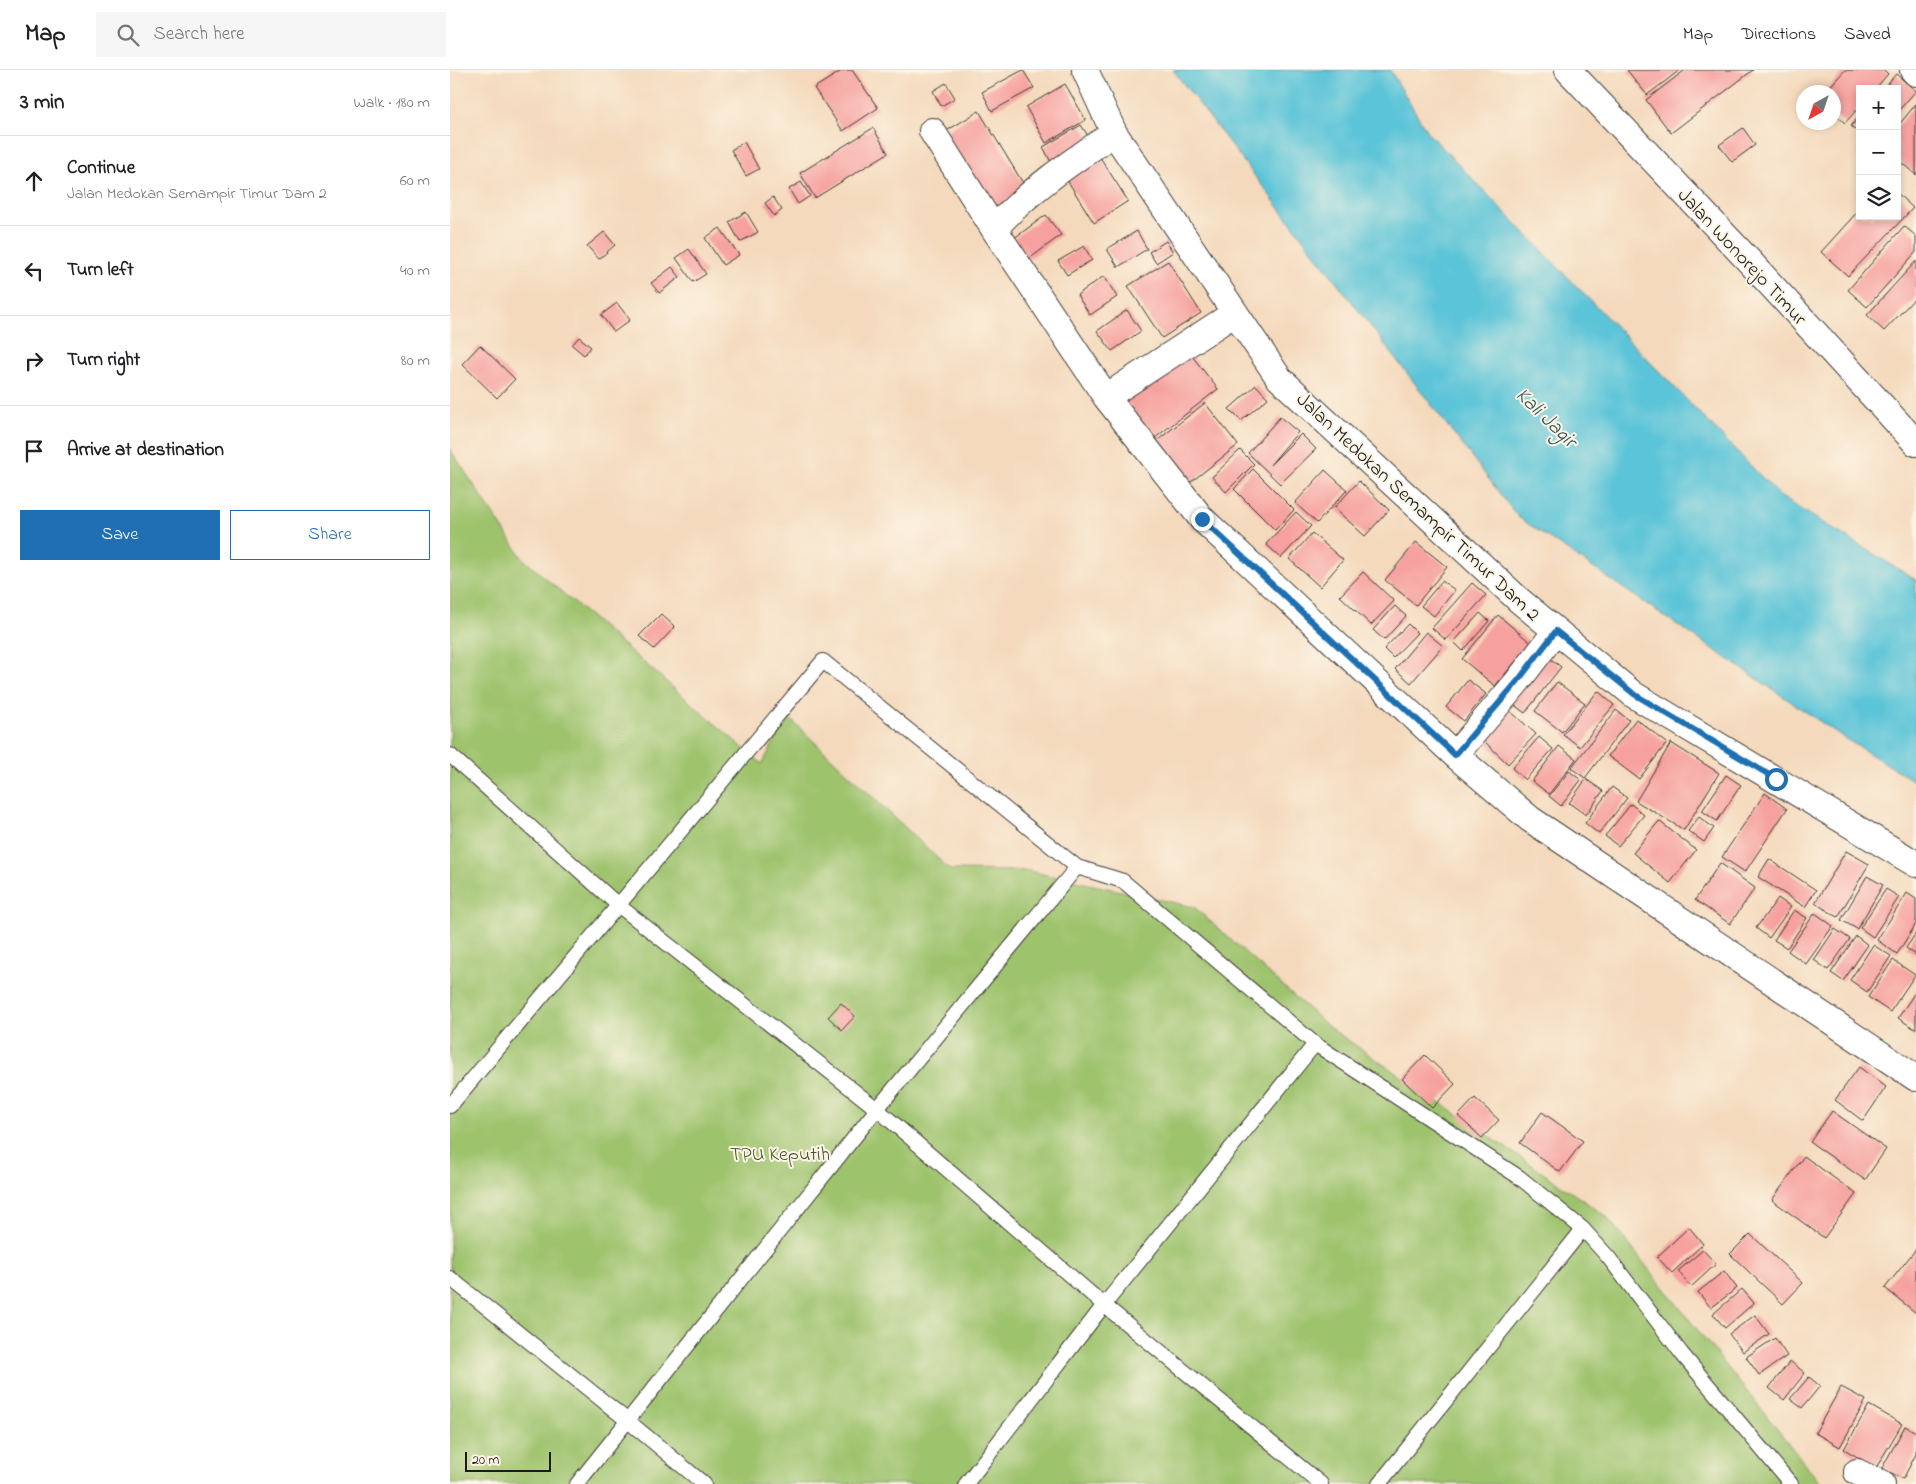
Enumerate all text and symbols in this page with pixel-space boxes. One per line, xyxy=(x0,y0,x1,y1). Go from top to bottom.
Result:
search box xyxy=(96,12,446,57)
text: Map xyxy=(25,17,66,52)
icon: search xyxy=(114,21,142,49)
text: Search here xyxy=(154,21,245,48)
text: Map xyxy=(1683,22,1713,48)
text: Directions xyxy=(1741,22,1816,48)
text: Saved xyxy=(1844,22,1891,48)
north arrow xyxy=(1796,85,1841,130)
map controls xyxy=(1856,85,1901,220)
button: + xyxy=(1856,85,1901,130)
text: 3 min xyxy=(20,88,64,118)
text: Walk · 180 m xyxy=(353,91,430,115)
button: − xyxy=(1856,130,1901,175)
text: Continue xyxy=(67,155,135,182)
icon: ahead xyxy=(20,167,48,195)
text: 60 m xyxy=(400,169,430,193)
button: layers xyxy=(1856,175,1901,220)
text: Jalan Medokan Semampir Timur Dam 2 xyxy=(67,182,327,206)
street label: Jalan Wonorejo Timur xyxy=(1670,183,1813,333)
icon: left xyxy=(20,257,48,285)
text: Turn left xyxy=(67,257,134,284)
text: 40 m xyxy=(400,259,430,283)
icon: right xyxy=(20,347,48,375)
text: Turn right xyxy=(67,347,140,374)
text: 80 m xyxy=(401,349,430,373)
water label: Kali Jagir xyxy=(1507,381,1585,458)
street label: Jalan Medokan Semampir Timur Dam 2 xyxy=(1289,387,1546,629)
icon: arrive xyxy=(20,437,48,465)
text: Arrive at destination xyxy=(67,437,224,464)
route end xyxy=(1191,508,1214,531)
button: Save xyxy=(20,510,220,560)
button: Share xyxy=(230,510,430,560)
route start xyxy=(1765,768,1788,791)
park label: TPU Keputih xyxy=(730,1141,830,1170)
scale bar xyxy=(465,1449,551,1472)
text: 20 m xyxy=(472,1450,499,1471)

